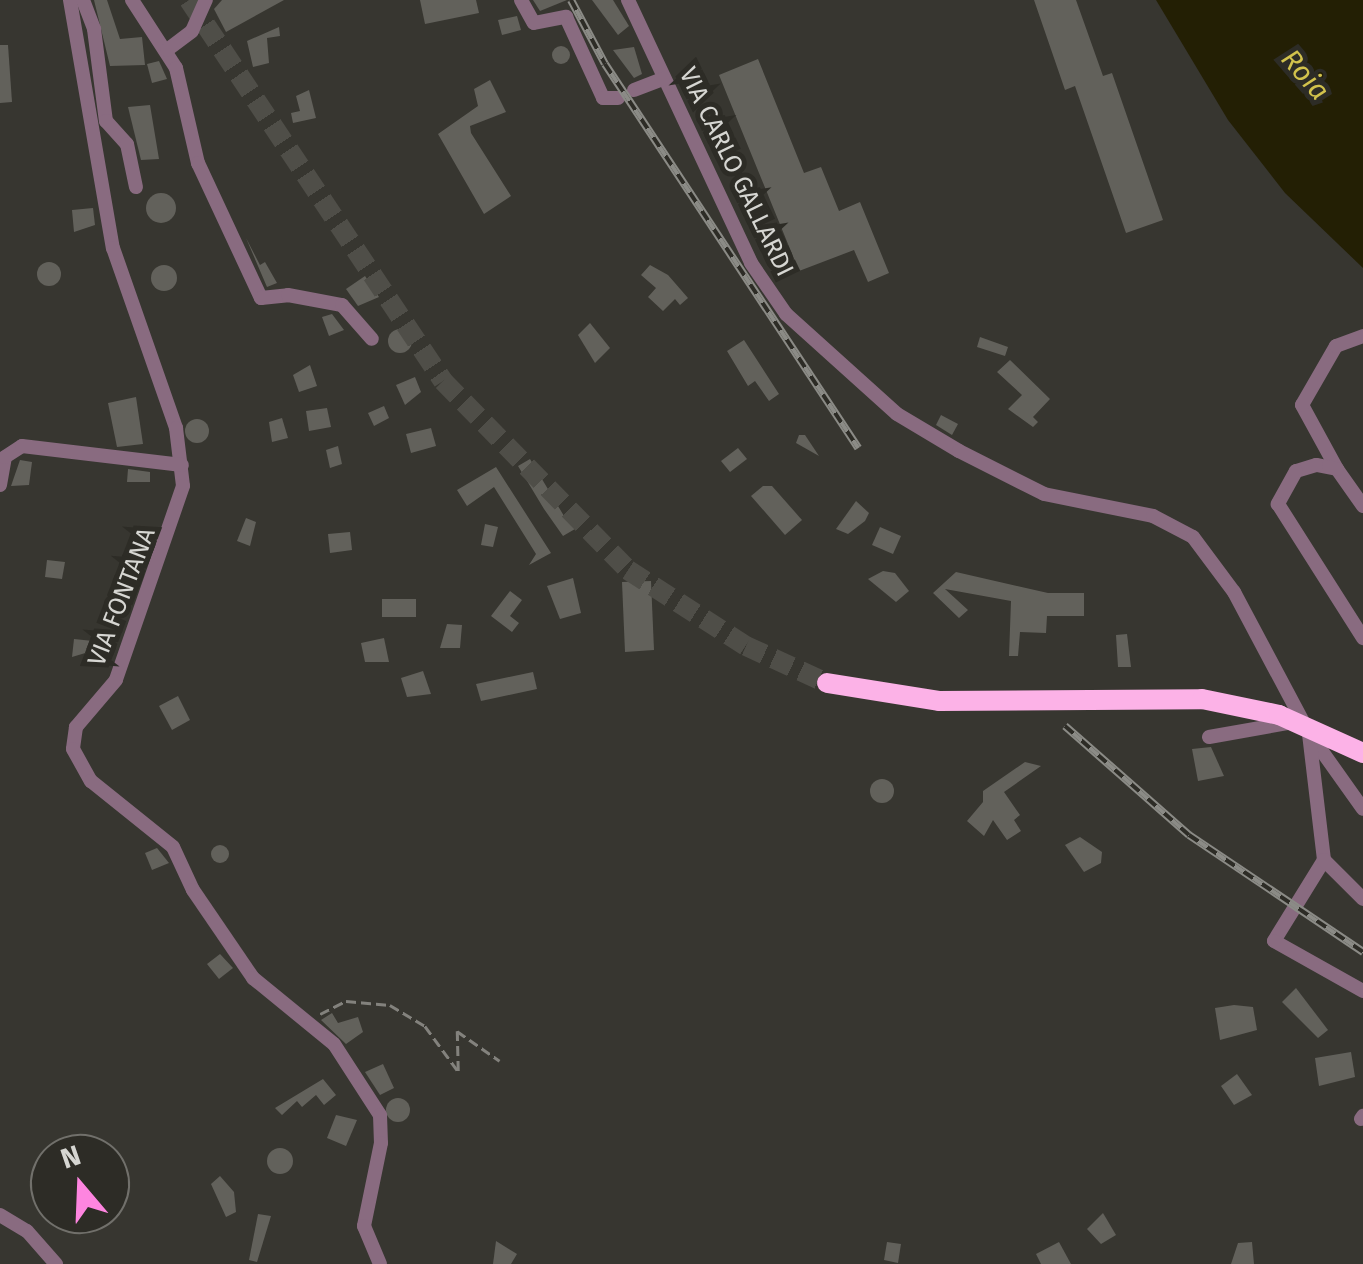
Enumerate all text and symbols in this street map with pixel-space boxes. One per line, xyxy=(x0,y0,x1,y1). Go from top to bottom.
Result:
water label: Roia xyxy=(1274,43,1336,107)
street label: VIA CARLO GALLARDI xyxy=(672,63,800,281)
street label: VIA FONTANA xyxy=(82,524,162,670)
north arrow xyxy=(30,1134,130,1234)
text: N xyxy=(57,1138,85,1176)

